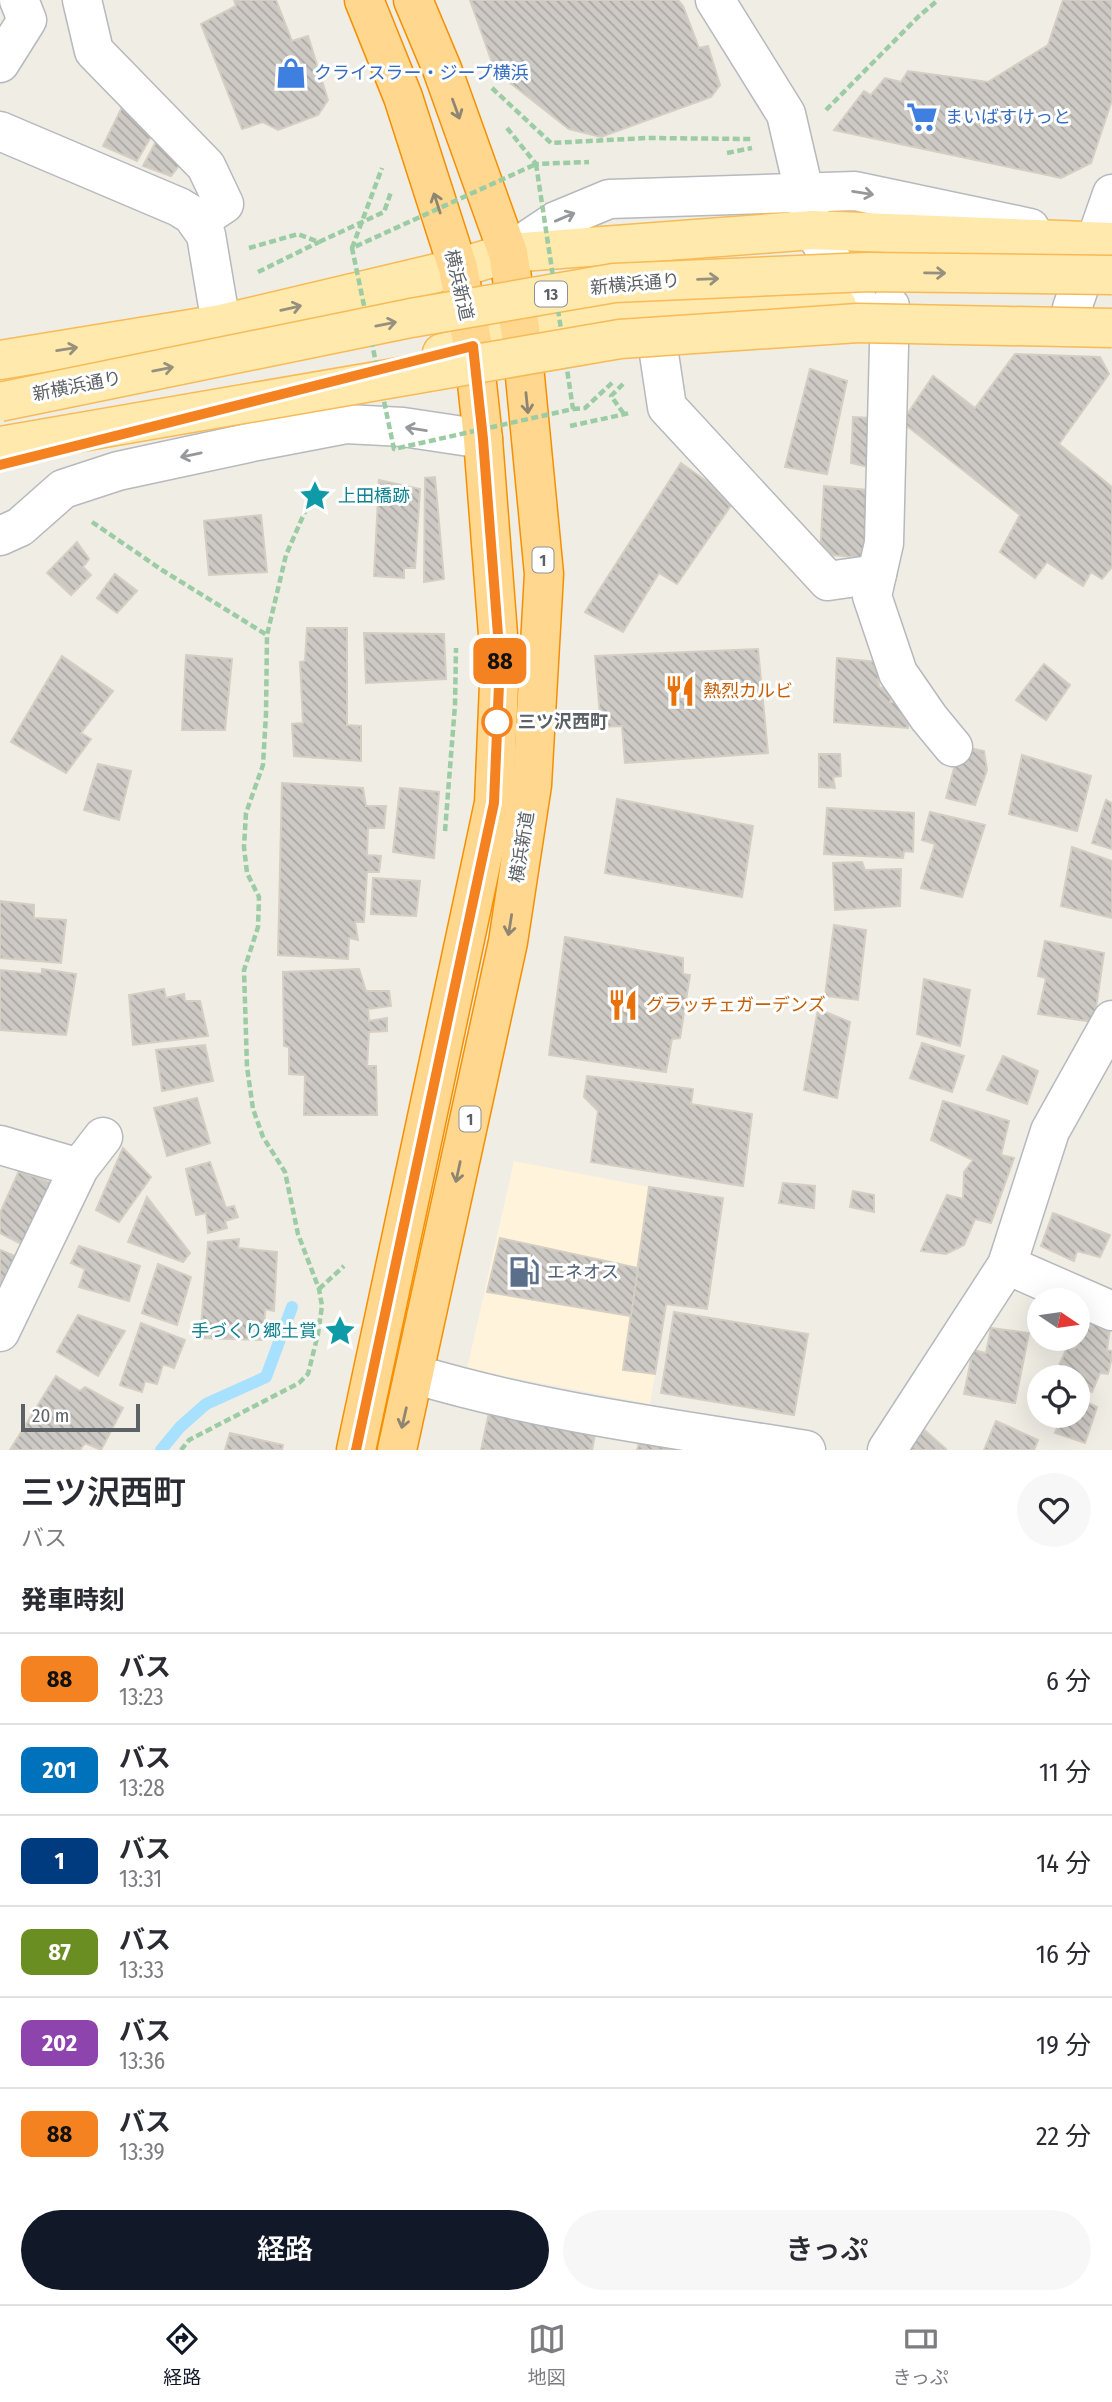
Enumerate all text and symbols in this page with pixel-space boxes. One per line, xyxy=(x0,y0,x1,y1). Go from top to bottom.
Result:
shop icon: クライスラー・ジープ横浜 xyxy=(274,56,308,90)
place label: クライスラー・ジープ横浜 xyxy=(314,62,528,84)
one-way arrow xyxy=(451,98,463,120)
supermarket icon: まいばすけっと xyxy=(905,100,939,134)
place label: まいばすけっと xyxy=(945,106,1071,128)
one-way arrow xyxy=(851,187,874,200)
one-way arrow xyxy=(429,192,442,214)
one-way arrow xyxy=(554,210,576,223)
street label: 横浜新道 xyxy=(440,247,478,323)
one-way arrow xyxy=(923,266,946,280)
street label: 新横浜通り xyxy=(589,269,681,299)
one-way arrow xyxy=(696,272,719,285)
road number: 13 xyxy=(535,282,567,306)
one-way arrow xyxy=(279,300,302,314)
one-way arrow xyxy=(374,316,397,330)
one-way arrow xyxy=(55,342,78,355)
one-way arrow xyxy=(151,361,174,375)
street label: 新横浜通り xyxy=(31,367,123,405)
one-way arrow xyxy=(521,391,534,414)
one-way arrow xyxy=(405,422,427,435)
one-way arrow xyxy=(180,449,203,462)
place icon: 上田橋跡 xyxy=(298,479,332,513)
place label: 上田橋跡 xyxy=(338,485,410,507)
road number: 1 xyxy=(532,548,554,572)
line badge: 88 xyxy=(468,638,532,684)
text: 88 xyxy=(487,647,513,675)
restaurant icon: 熱烈カルビ xyxy=(663,674,697,708)
place label: 熱烈カルビ xyxy=(703,680,793,702)
marker: 三ツ沢西町 xyxy=(482,707,512,737)
place label: 三ツ沢西町 xyxy=(518,711,608,733)
street label: 横浜新道 xyxy=(506,810,538,884)
one-way arrow xyxy=(504,913,517,936)
restaurant icon: グラッチェガーデンズ xyxy=(606,988,640,1022)
place label: グラッチェガーデンズ xyxy=(646,994,826,1016)
road number: 1 xyxy=(460,1106,480,1132)
one-way arrow xyxy=(451,1160,464,1183)
fuel station icon: エネオス xyxy=(507,1255,541,1289)
place label: エネオス xyxy=(547,1261,619,1283)
north arrow xyxy=(1027,1288,1090,1351)
map controls xyxy=(1027,1288,1090,1428)
place icon: 手づくり郷土賞 xyxy=(323,1314,357,1348)
place label: 手づくり郷土賞 xyxy=(191,1320,317,1342)
button: locate xyxy=(1027,1365,1090,1428)
scale bar xyxy=(21,1401,140,1433)
text: 20 m xyxy=(32,1404,69,1427)
one-way arrow xyxy=(397,1406,411,1429)
text: 三ツ沢西町 xyxy=(21,1473,186,1513)
button: heart xyxy=(1017,1473,1091,1547)
text: バス xyxy=(21,1524,67,1552)
text: 発車時刻 xyxy=(21,1585,125,1616)
text: バス xyxy=(119,1652,171,1683)
text: 88 xyxy=(47,1665,72,1693)
text: 6 分 xyxy=(1046,1666,1091,1697)
text: 13:23 xyxy=(119,1683,164,1711)
text: バス xyxy=(119,1743,171,1774)
text: 201 xyxy=(43,1756,76,1784)
text: 11 分 xyxy=(1039,1757,1091,1788)
text: 13:28 xyxy=(119,1774,165,1802)
text: バス xyxy=(119,1834,171,1865)
text: 1 xyxy=(54,1847,65,1875)
text: 14 分 xyxy=(1036,1848,1091,1879)
text: 13:31 xyxy=(119,1865,162,1893)
text: バス xyxy=(119,1925,171,1956)
text: 87 xyxy=(48,1938,71,1966)
text: 16 分 xyxy=(1036,1939,1091,1970)
text: 13:33 xyxy=(119,1956,164,1984)
text: バス xyxy=(119,2016,171,2047)
text: 202 xyxy=(42,2029,77,2057)
text: 19 分 xyxy=(1036,2030,1091,2061)
text: 13:36 xyxy=(119,2047,165,2075)
text: バス xyxy=(119,2107,171,2138)
text: 88 xyxy=(47,2120,72,2148)
text: 22 分 xyxy=(1036,2121,1091,2152)
text: 13:39 xyxy=(119,2138,165,2166)
button: 経路 xyxy=(21,2210,549,2290)
button: きっぷ xyxy=(563,2210,1091,2290)
tab: 経路 xyxy=(163,2320,201,2389)
tab: 地図 xyxy=(528,2320,566,2389)
tab: きっぷ xyxy=(892,2320,949,2389)

